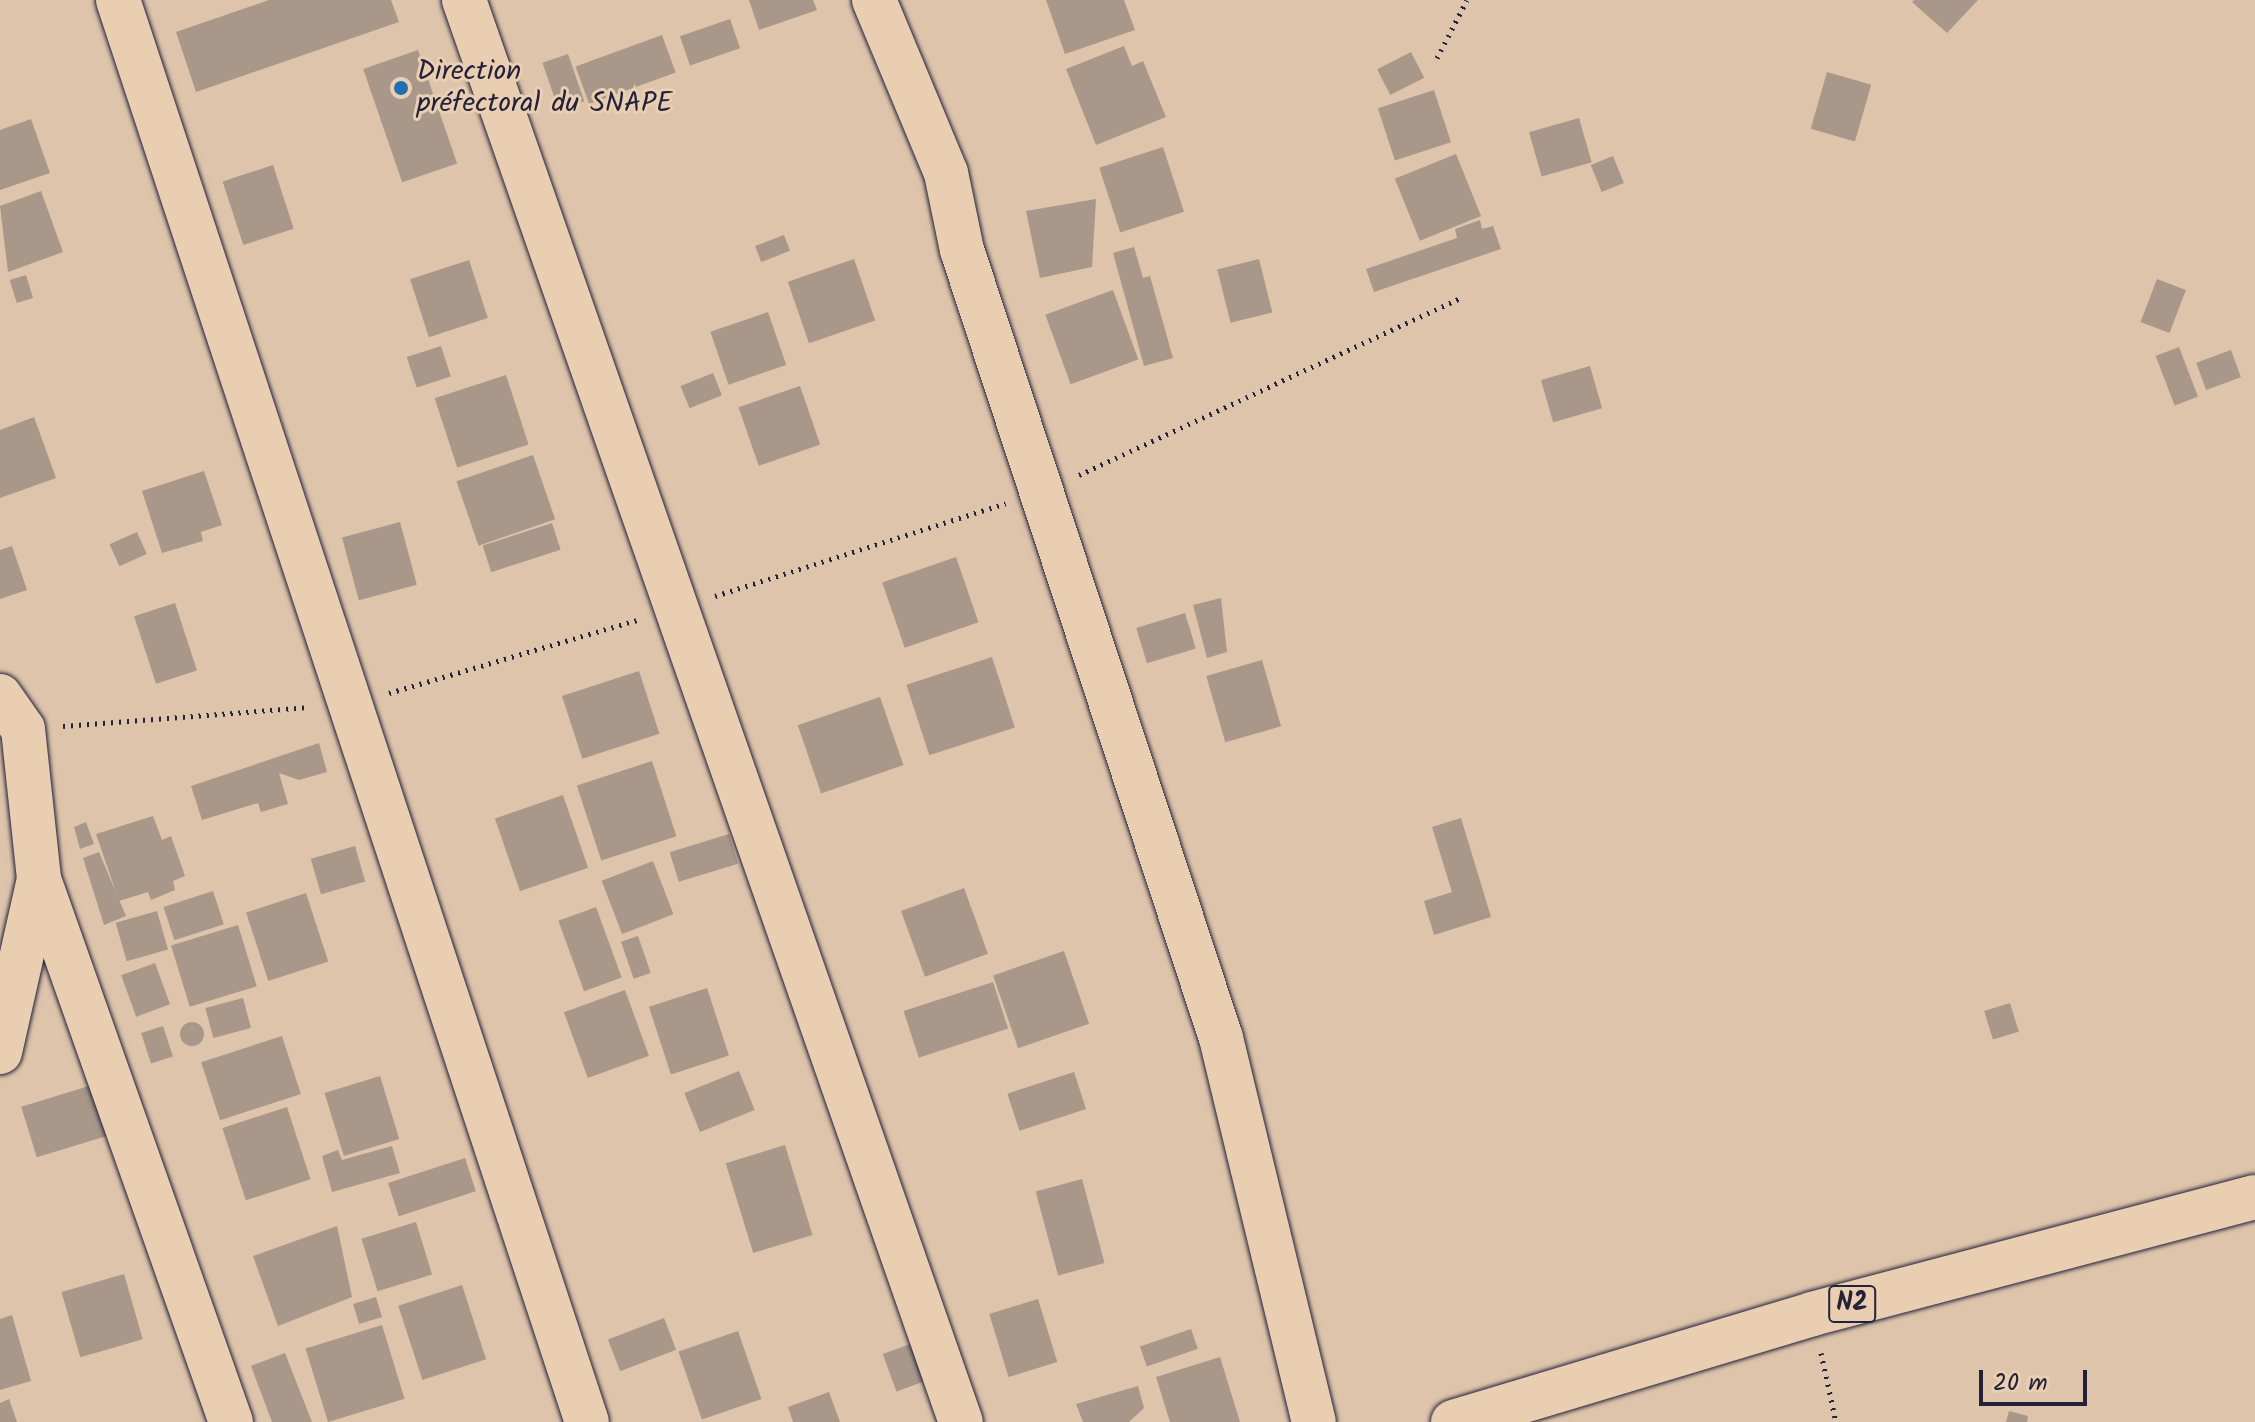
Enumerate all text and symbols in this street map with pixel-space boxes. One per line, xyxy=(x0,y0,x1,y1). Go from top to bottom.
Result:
place label: Direction préfectoral du SNAPE xyxy=(417,55,673,121)
marker: Direction préfectoral du SNAPE xyxy=(392,79,410,97)
road number: N2 xyxy=(1828,1282,1876,1326)
scale bar xyxy=(1983,1354,2091,1404)
text: 20 m xyxy=(1993,1364,2048,1403)

